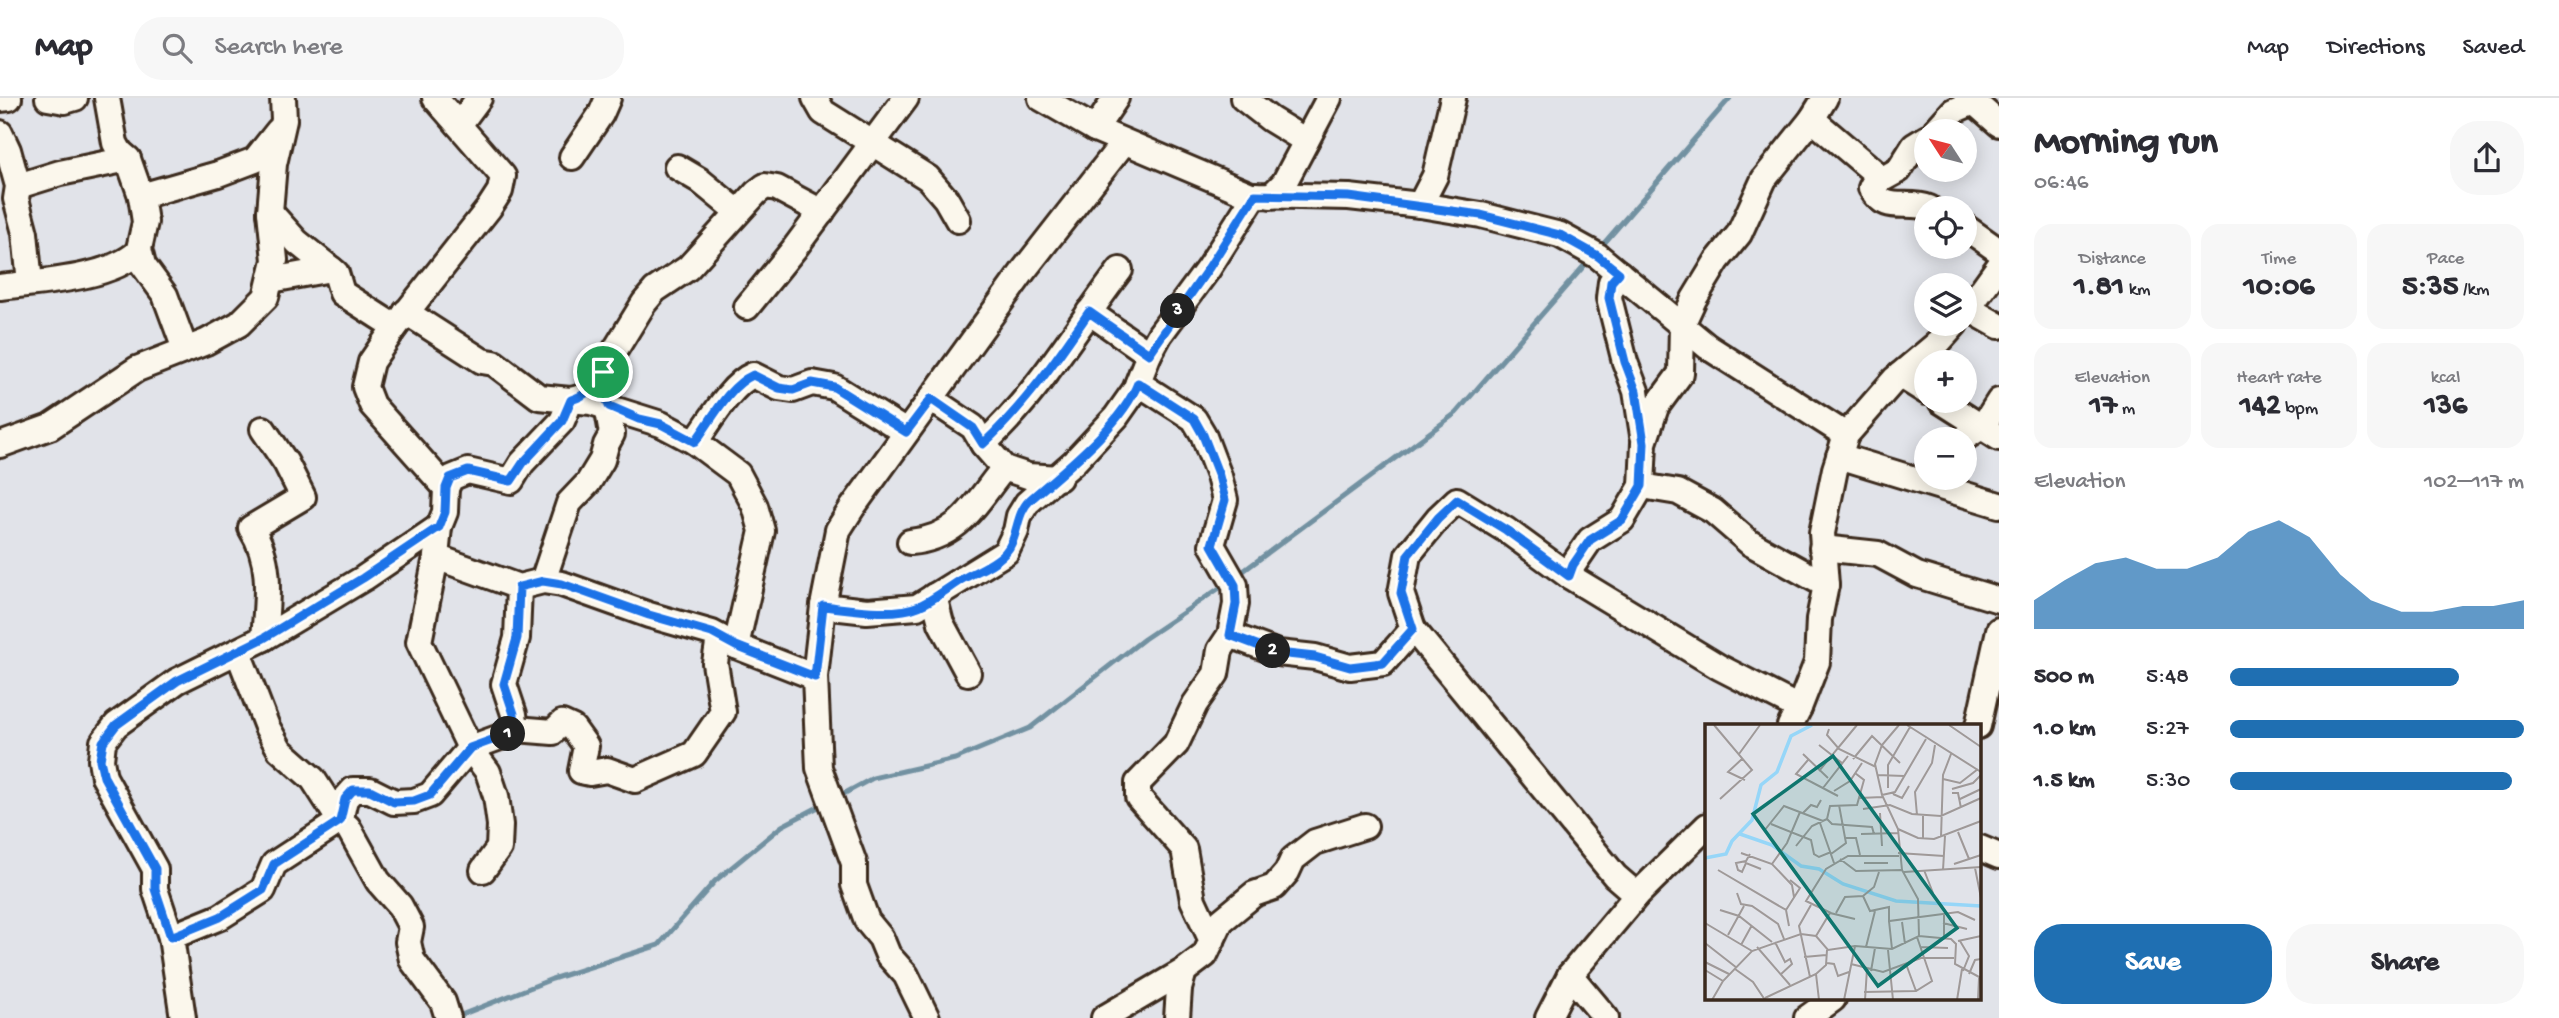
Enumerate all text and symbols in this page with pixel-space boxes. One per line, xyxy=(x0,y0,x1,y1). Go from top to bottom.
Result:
search box xyxy=(134,17,624,80)
text: Map xyxy=(35,29,92,67)
icon: search xyxy=(158,29,196,67)
text: Search here xyxy=(214,33,343,64)
text: Map xyxy=(2247,34,2289,63)
text: Directions xyxy=(2327,34,2425,63)
text: Saved xyxy=(2463,34,2524,63)
north arrow xyxy=(1914,119,1978,182)
map controls xyxy=(1914,119,1977,490)
button: share xyxy=(2450,121,2524,195)
text: Morning run xyxy=(2034,122,2218,166)
text: 06:46 xyxy=(2034,170,2088,197)
button: locate xyxy=(1914,196,1977,259)
text: Distance xyxy=(2079,248,2146,271)
text: Time xyxy=(2262,248,2296,271)
text: Pace xyxy=(2427,248,2464,271)
text: 1.81 xyxy=(2074,271,2124,306)
text: 10:06 xyxy=(2244,271,2314,306)
text: 5:35 xyxy=(2402,271,2458,306)
button: layers xyxy=(1914,273,1977,336)
text: km xyxy=(2124,279,2151,302)
text: /km xyxy=(2458,279,2489,302)
pin: 3 xyxy=(1160,294,1196,328)
text: 3 xyxy=(1173,299,1182,322)
pin xyxy=(573,342,633,402)
button: + xyxy=(1914,350,1977,413)
icon: arrive xyxy=(584,353,622,391)
text: Elevation xyxy=(2075,367,2150,390)
text: Heart rate xyxy=(2236,367,2322,390)
text: kcal xyxy=(2431,367,2461,390)
text: 17 xyxy=(2089,390,2117,425)
text: 142 xyxy=(2240,390,2281,425)
text: 136 xyxy=(2424,390,2467,425)
text: m xyxy=(2117,398,2135,421)
text: bpm xyxy=(2281,398,2318,421)
button: − xyxy=(1914,427,1977,490)
text: Elevation xyxy=(2034,469,2125,496)
text: 102–117 m xyxy=(2424,469,2524,496)
pin: 2 xyxy=(1256,634,1290,668)
text: 2 xyxy=(1268,639,1277,662)
text: 500 m xyxy=(2034,664,2094,691)
text: 5:48 xyxy=(2146,664,2189,691)
pin: 1 xyxy=(490,716,526,752)
text: 1.0 km xyxy=(2034,716,2096,743)
text: 5:27 xyxy=(2146,716,2189,743)
text: 1 xyxy=(504,722,511,745)
inset map xyxy=(1705,724,1982,1000)
text: 1.5 km xyxy=(2034,768,2095,795)
text: 5:30 xyxy=(2146,768,2190,795)
button: Save xyxy=(2034,924,2272,1004)
button: Share xyxy=(2286,924,2524,1004)

